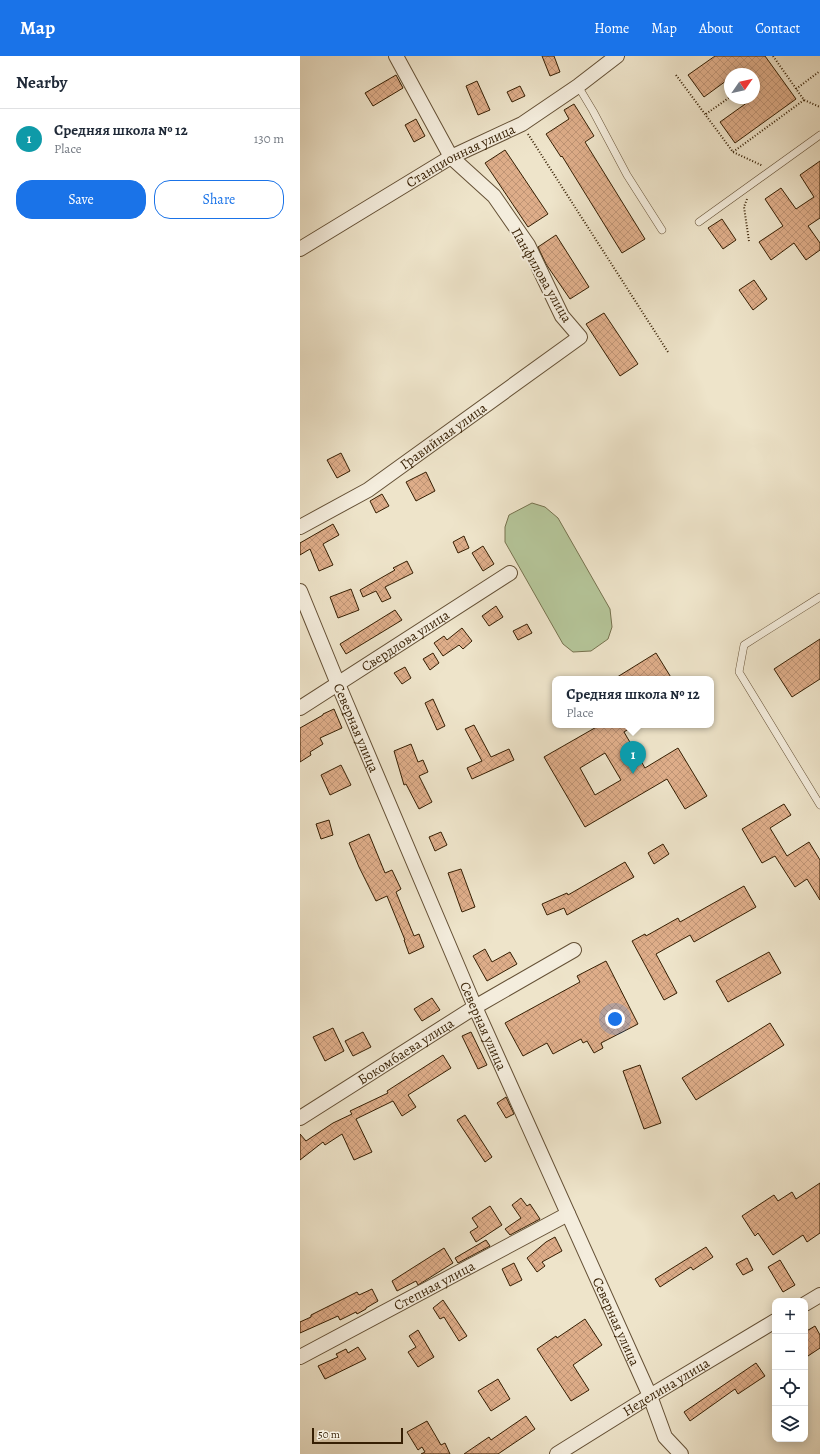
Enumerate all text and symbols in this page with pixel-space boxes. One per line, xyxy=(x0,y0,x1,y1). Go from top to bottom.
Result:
text: Map xyxy=(20,15,55,41)
text: Home xyxy=(594,19,629,38)
text: Map xyxy=(651,19,677,38)
text: About xyxy=(699,19,733,38)
text: Contact xyxy=(755,19,800,38)
north arrow xyxy=(724,68,760,104)
text: Nearby xyxy=(16,71,67,94)
street label: Станционная улица xyxy=(403,119,519,192)
text: Средняя школа № 12 xyxy=(54,120,188,140)
text: 1 xyxy=(27,130,31,147)
text: 130 m xyxy=(254,130,284,147)
text: Place xyxy=(54,140,82,157)
button: Save xyxy=(16,180,146,219)
button: Share xyxy=(154,180,284,219)
street label: Панфилова улица xyxy=(507,224,577,327)
street label: Гравийная улица xyxy=(396,398,491,474)
street label: Свердлова улица xyxy=(358,605,454,676)
popup xyxy=(552,676,714,728)
street label: Северная улица xyxy=(329,680,384,776)
text: Средняя школа № 12 xyxy=(566,684,700,704)
text: Place xyxy=(566,704,594,721)
pin: 1 xyxy=(620,741,646,774)
street label: Северная улица xyxy=(455,979,511,1074)
your location xyxy=(605,1009,625,1029)
street label: Бокомбаева улица xyxy=(354,1013,458,1089)
street label: Степная улица xyxy=(390,1256,479,1315)
street label: Северная улица xyxy=(588,1274,644,1369)
map controls xyxy=(772,1298,808,1442)
button: + xyxy=(772,1298,808,1334)
button: − xyxy=(772,1334,808,1370)
street label: Неделина улица xyxy=(619,1353,714,1421)
button: locate xyxy=(772,1370,808,1406)
button: layers xyxy=(772,1406,808,1442)
scale bar xyxy=(312,1426,403,1445)
text: 50 m xyxy=(318,1427,340,1442)

